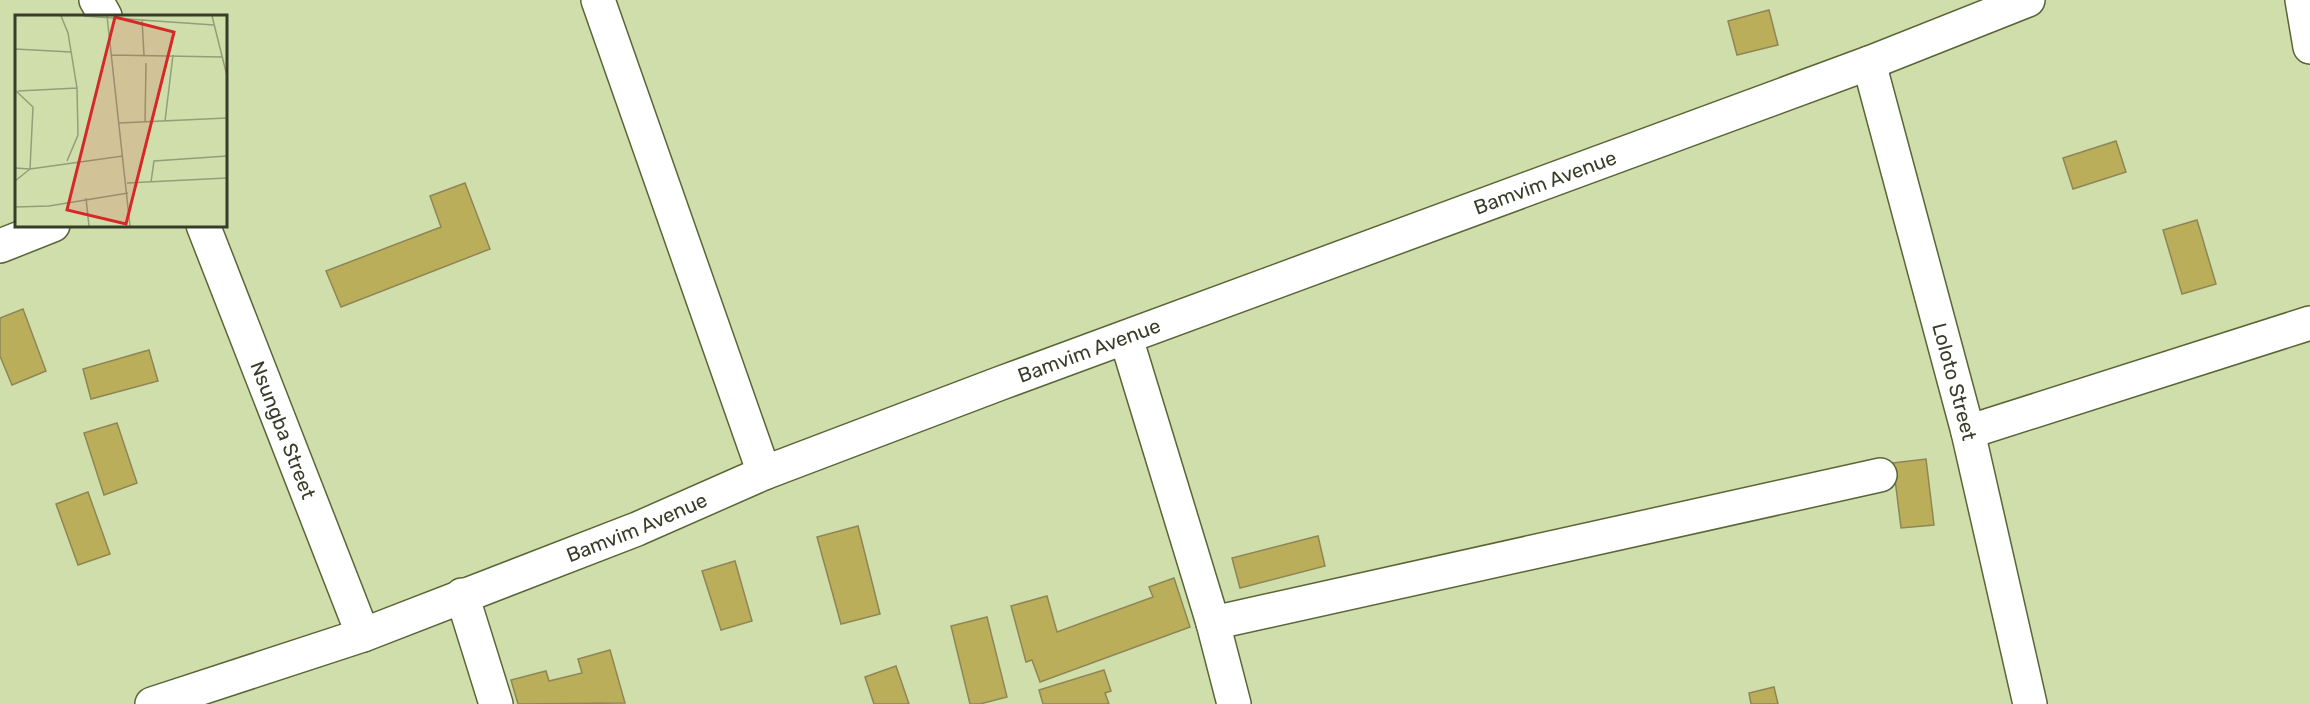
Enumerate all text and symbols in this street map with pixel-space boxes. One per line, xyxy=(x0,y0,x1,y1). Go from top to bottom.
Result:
inset map xyxy=(15,15,226,226)
street label: Bamvim Avenue xyxy=(1471,145,1620,220)
street label: Bamvim Avenue xyxy=(1015,313,1164,388)
street label: Loloto Street xyxy=(1927,320,1982,443)
street label: Nsungba Street xyxy=(245,358,321,502)
street label: Bamvim Avenue xyxy=(563,488,711,567)

